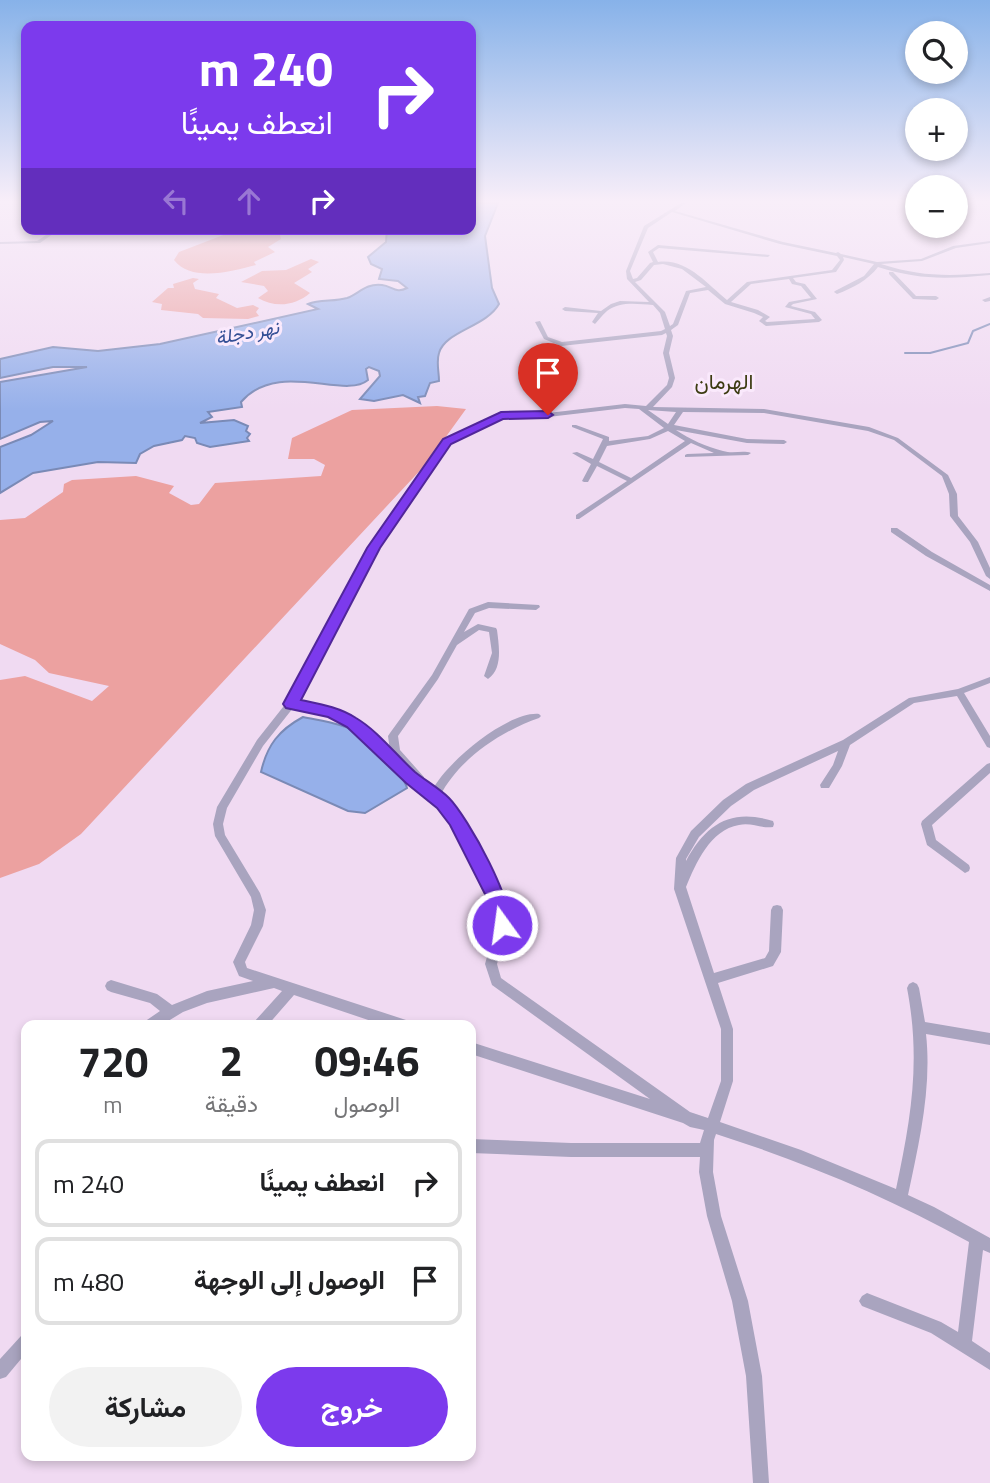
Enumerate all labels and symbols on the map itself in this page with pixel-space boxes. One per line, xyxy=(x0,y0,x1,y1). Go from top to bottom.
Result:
water label: نهر دجلة xyxy=(213,311,283,351)
pin xyxy=(518,343,578,415)
district label: الهرمان xyxy=(695,365,753,397)
position arrow xyxy=(465,888,539,962)

